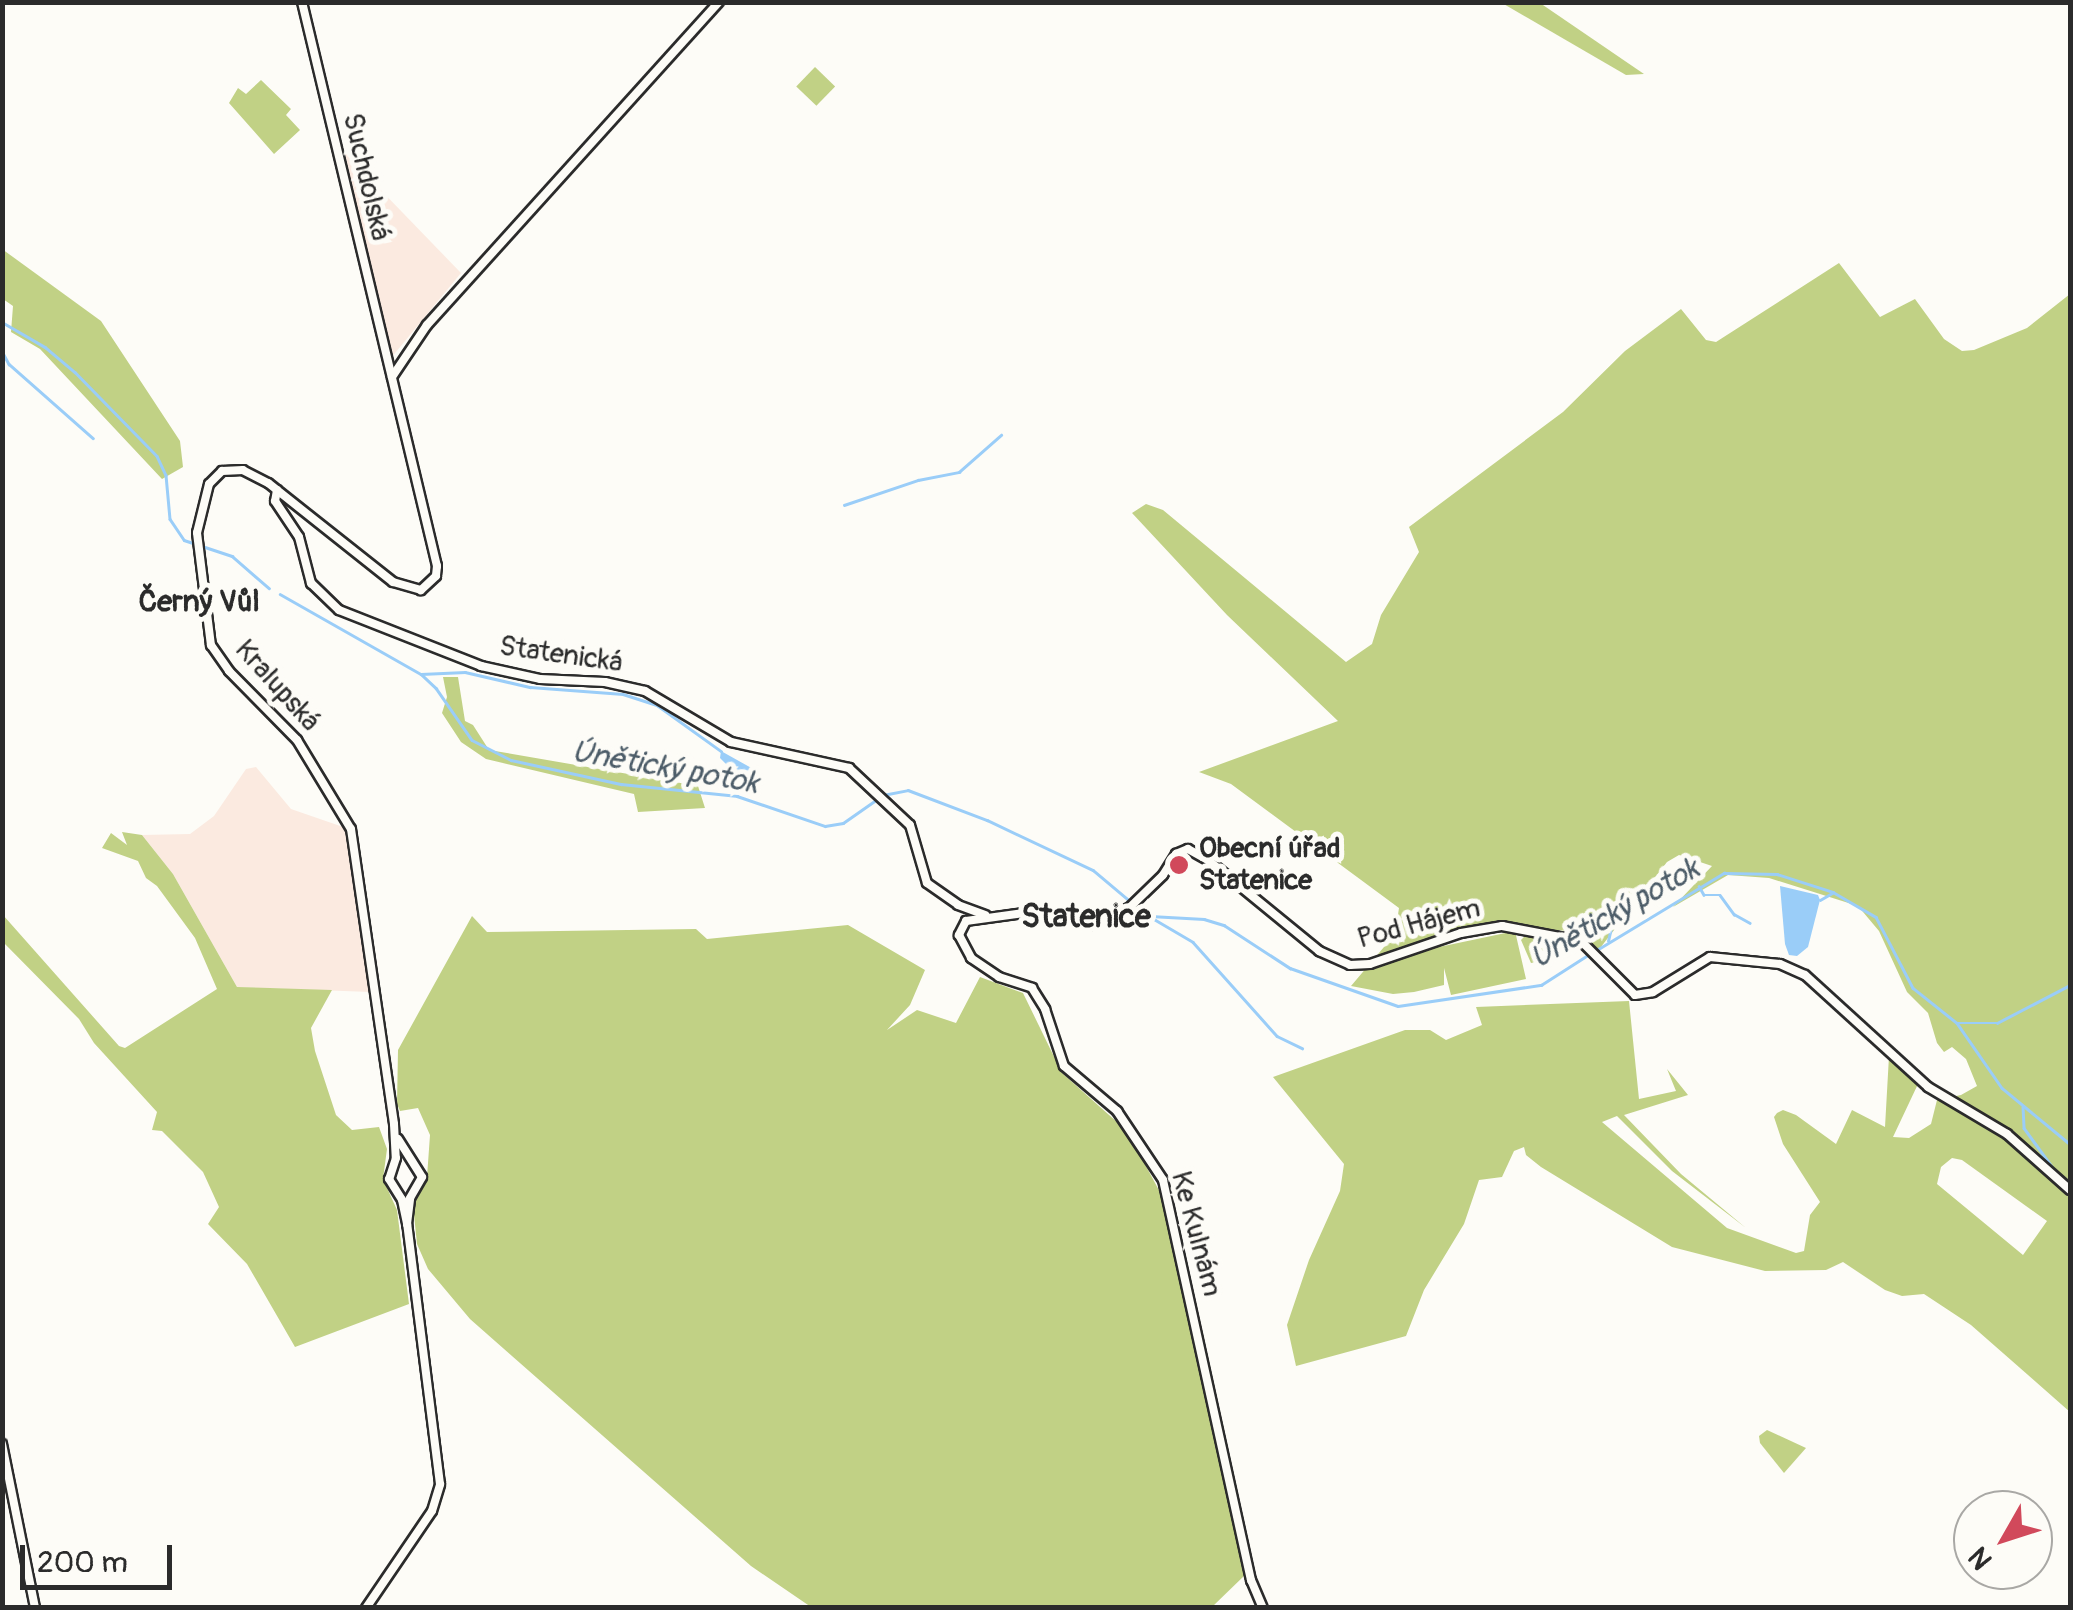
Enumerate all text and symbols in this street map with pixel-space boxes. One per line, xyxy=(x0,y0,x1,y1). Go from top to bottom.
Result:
street label: Suchdolská xyxy=(335,110,397,244)
district label: Černý Vůl xyxy=(138,584,260,620)
street label: Statenická xyxy=(497,630,625,680)
street label: Kralupská xyxy=(227,633,327,739)
water label: Únětický potok xyxy=(569,734,761,802)
place label: Obecní úřad Statenice xyxy=(1199,832,1340,898)
water label: Únětický potok xyxy=(1524,851,1706,977)
marker: Obecní úřad Statenice xyxy=(1168,854,1190,876)
street label: Pod Hájem xyxy=(1354,891,1484,957)
district label: Statenice xyxy=(1021,898,1151,936)
street label: Ke Kulnám xyxy=(1163,1168,1229,1300)
north arrow xyxy=(1953,1490,2053,1590)
scale bar xyxy=(25,1525,178,1587)
text: N xyxy=(1961,1540,2000,1576)
text: 200 m xyxy=(37,1544,128,1581)

